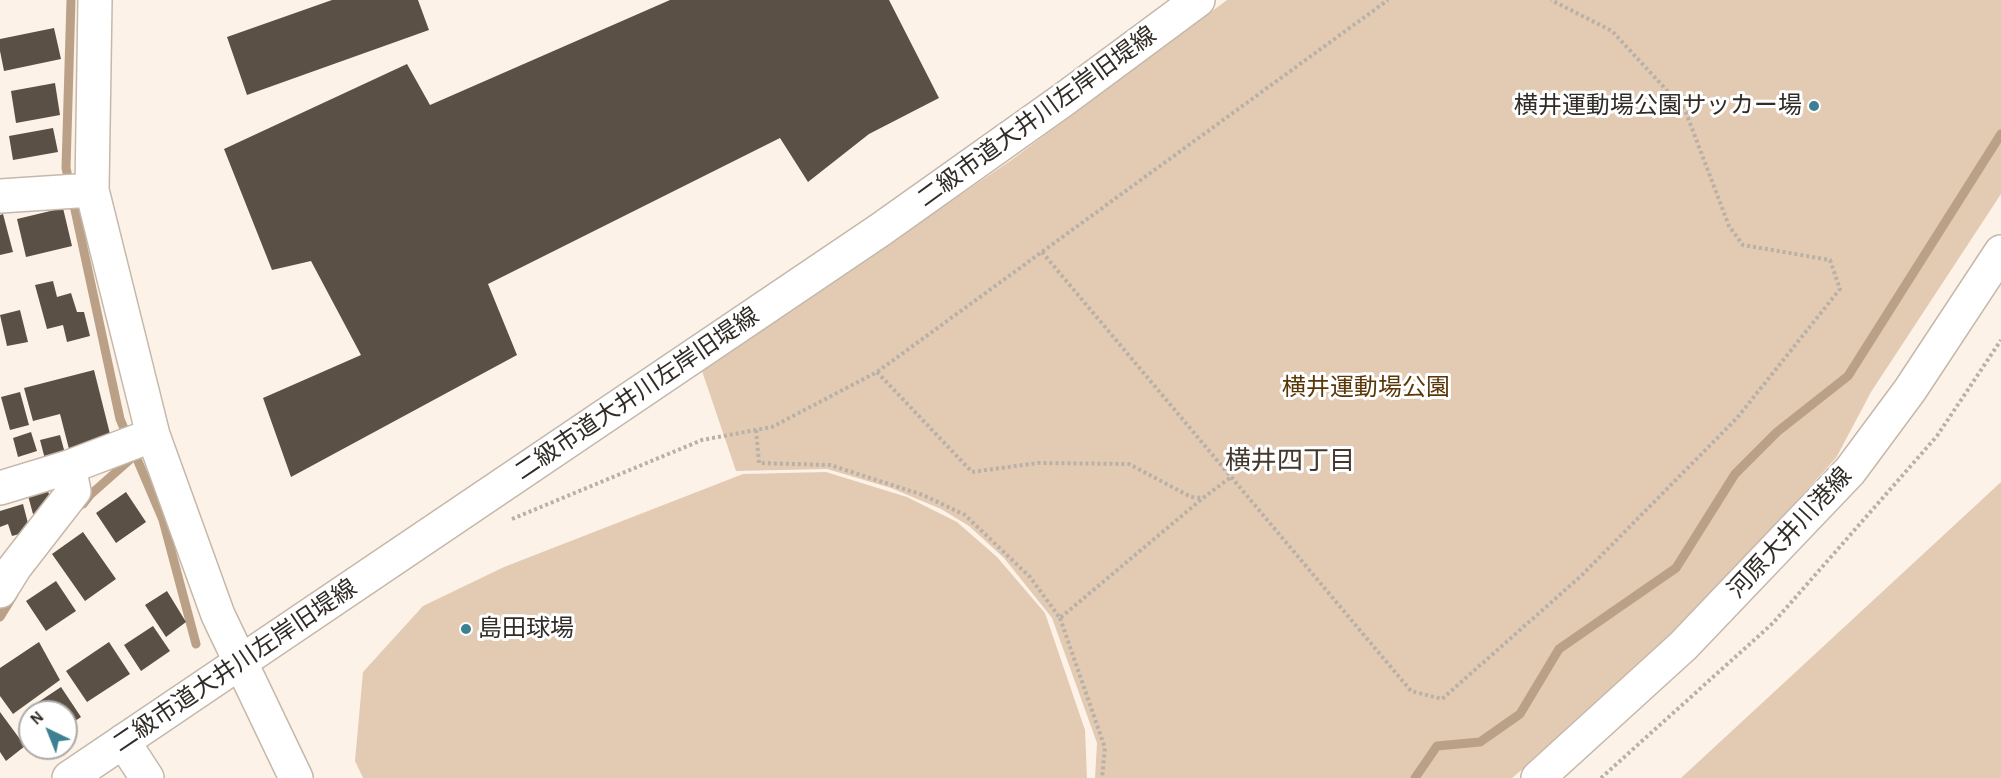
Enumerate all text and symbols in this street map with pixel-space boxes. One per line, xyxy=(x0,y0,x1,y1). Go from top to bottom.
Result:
street label: 二級市道大井川左岸旧堤線 xyxy=(912,21,1162,213)
place label: 横井運動場公園サッカー場 xyxy=(1514,92,1802,120)
marker: 横井運動場公園サッカー場 xyxy=(1807,99,1821,113)
street label: 二級市道大井川左岸旧堤線 xyxy=(510,302,764,486)
park label: 横井運動場公園 xyxy=(1282,374,1450,402)
district label: 横井四丁目 xyxy=(1225,445,1355,477)
street label: 河原大井川港線 xyxy=(1722,462,1858,604)
street label: 二級市道大井川左岸旧堤線 xyxy=(108,574,362,758)
place label: 島田球場 xyxy=(478,615,574,643)
marker: 島田球場 xyxy=(459,622,473,636)
north arrow xyxy=(18,700,78,760)
text: N xyxy=(28,709,47,728)

